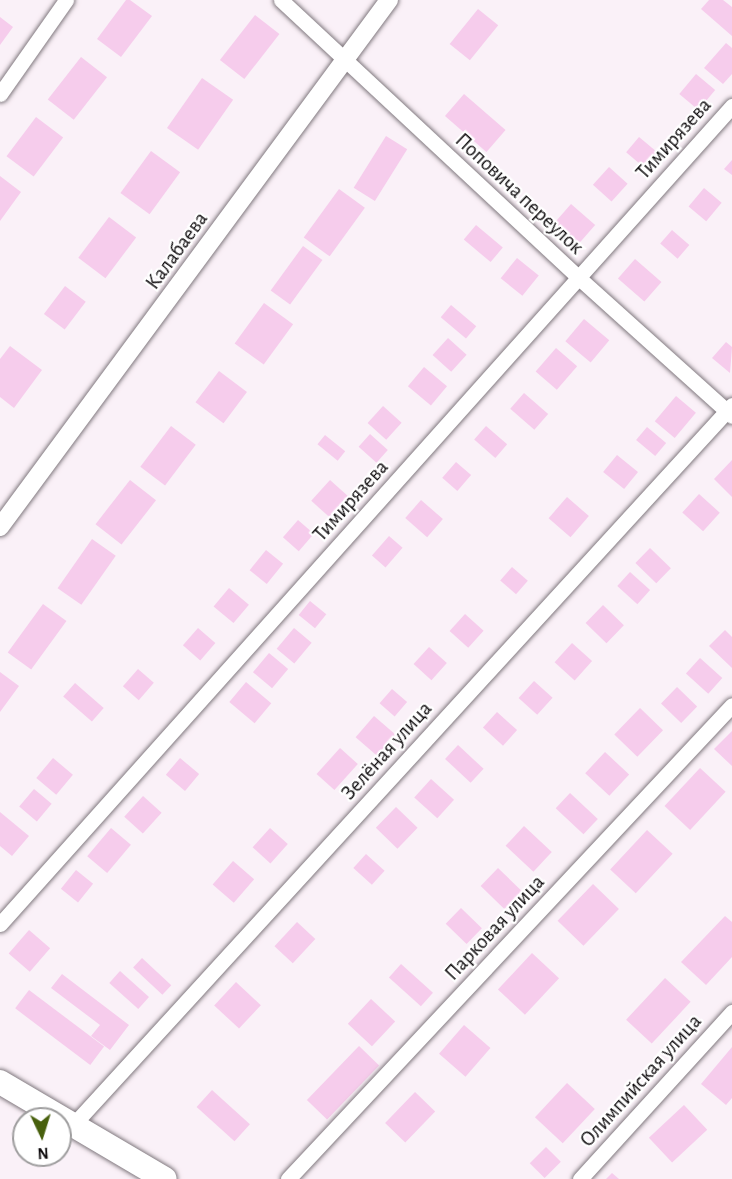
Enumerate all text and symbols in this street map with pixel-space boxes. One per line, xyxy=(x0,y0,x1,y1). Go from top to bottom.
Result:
street label: Тимирязева xyxy=(631,93,717,185)
street label: Поповича переулок xyxy=(449,128,589,260)
street label: Калабаева xyxy=(140,207,214,295)
street label: Тимирязева xyxy=(308,455,394,547)
street label: Зелёная улица xyxy=(336,697,438,805)
street label: Парковая улица xyxy=(440,870,550,986)
street label: Олимпийская улица xyxy=(575,1009,707,1153)
north arrow xyxy=(12,1107,72,1167)
text: N xyxy=(37,1145,49,1161)

